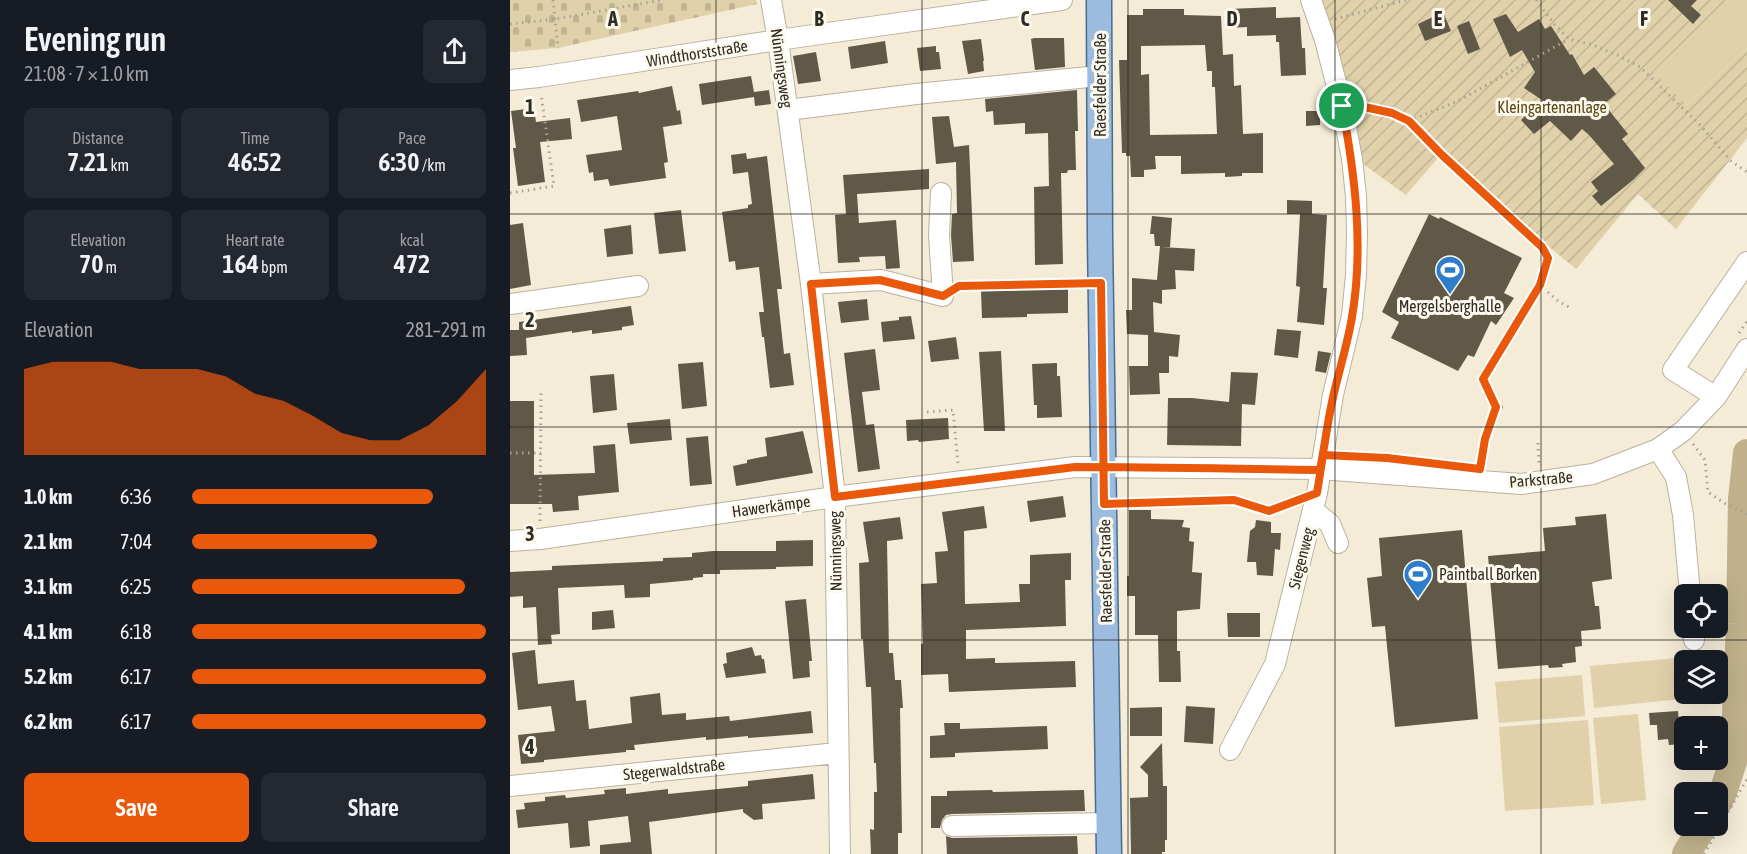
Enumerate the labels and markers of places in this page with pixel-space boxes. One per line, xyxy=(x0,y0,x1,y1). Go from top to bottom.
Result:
pin xyxy=(1316,80,1367,131)
sports icon: Mergelsberghalle xyxy=(1434,254,1466,296)
place label: Mergelsberghalle xyxy=(1399,297,1501,316)
sports icon: Paintball Borken xyxy=(1402,558,1434,600)
place label: Paintball Borken xyxy=(1439,565,1537,583)

